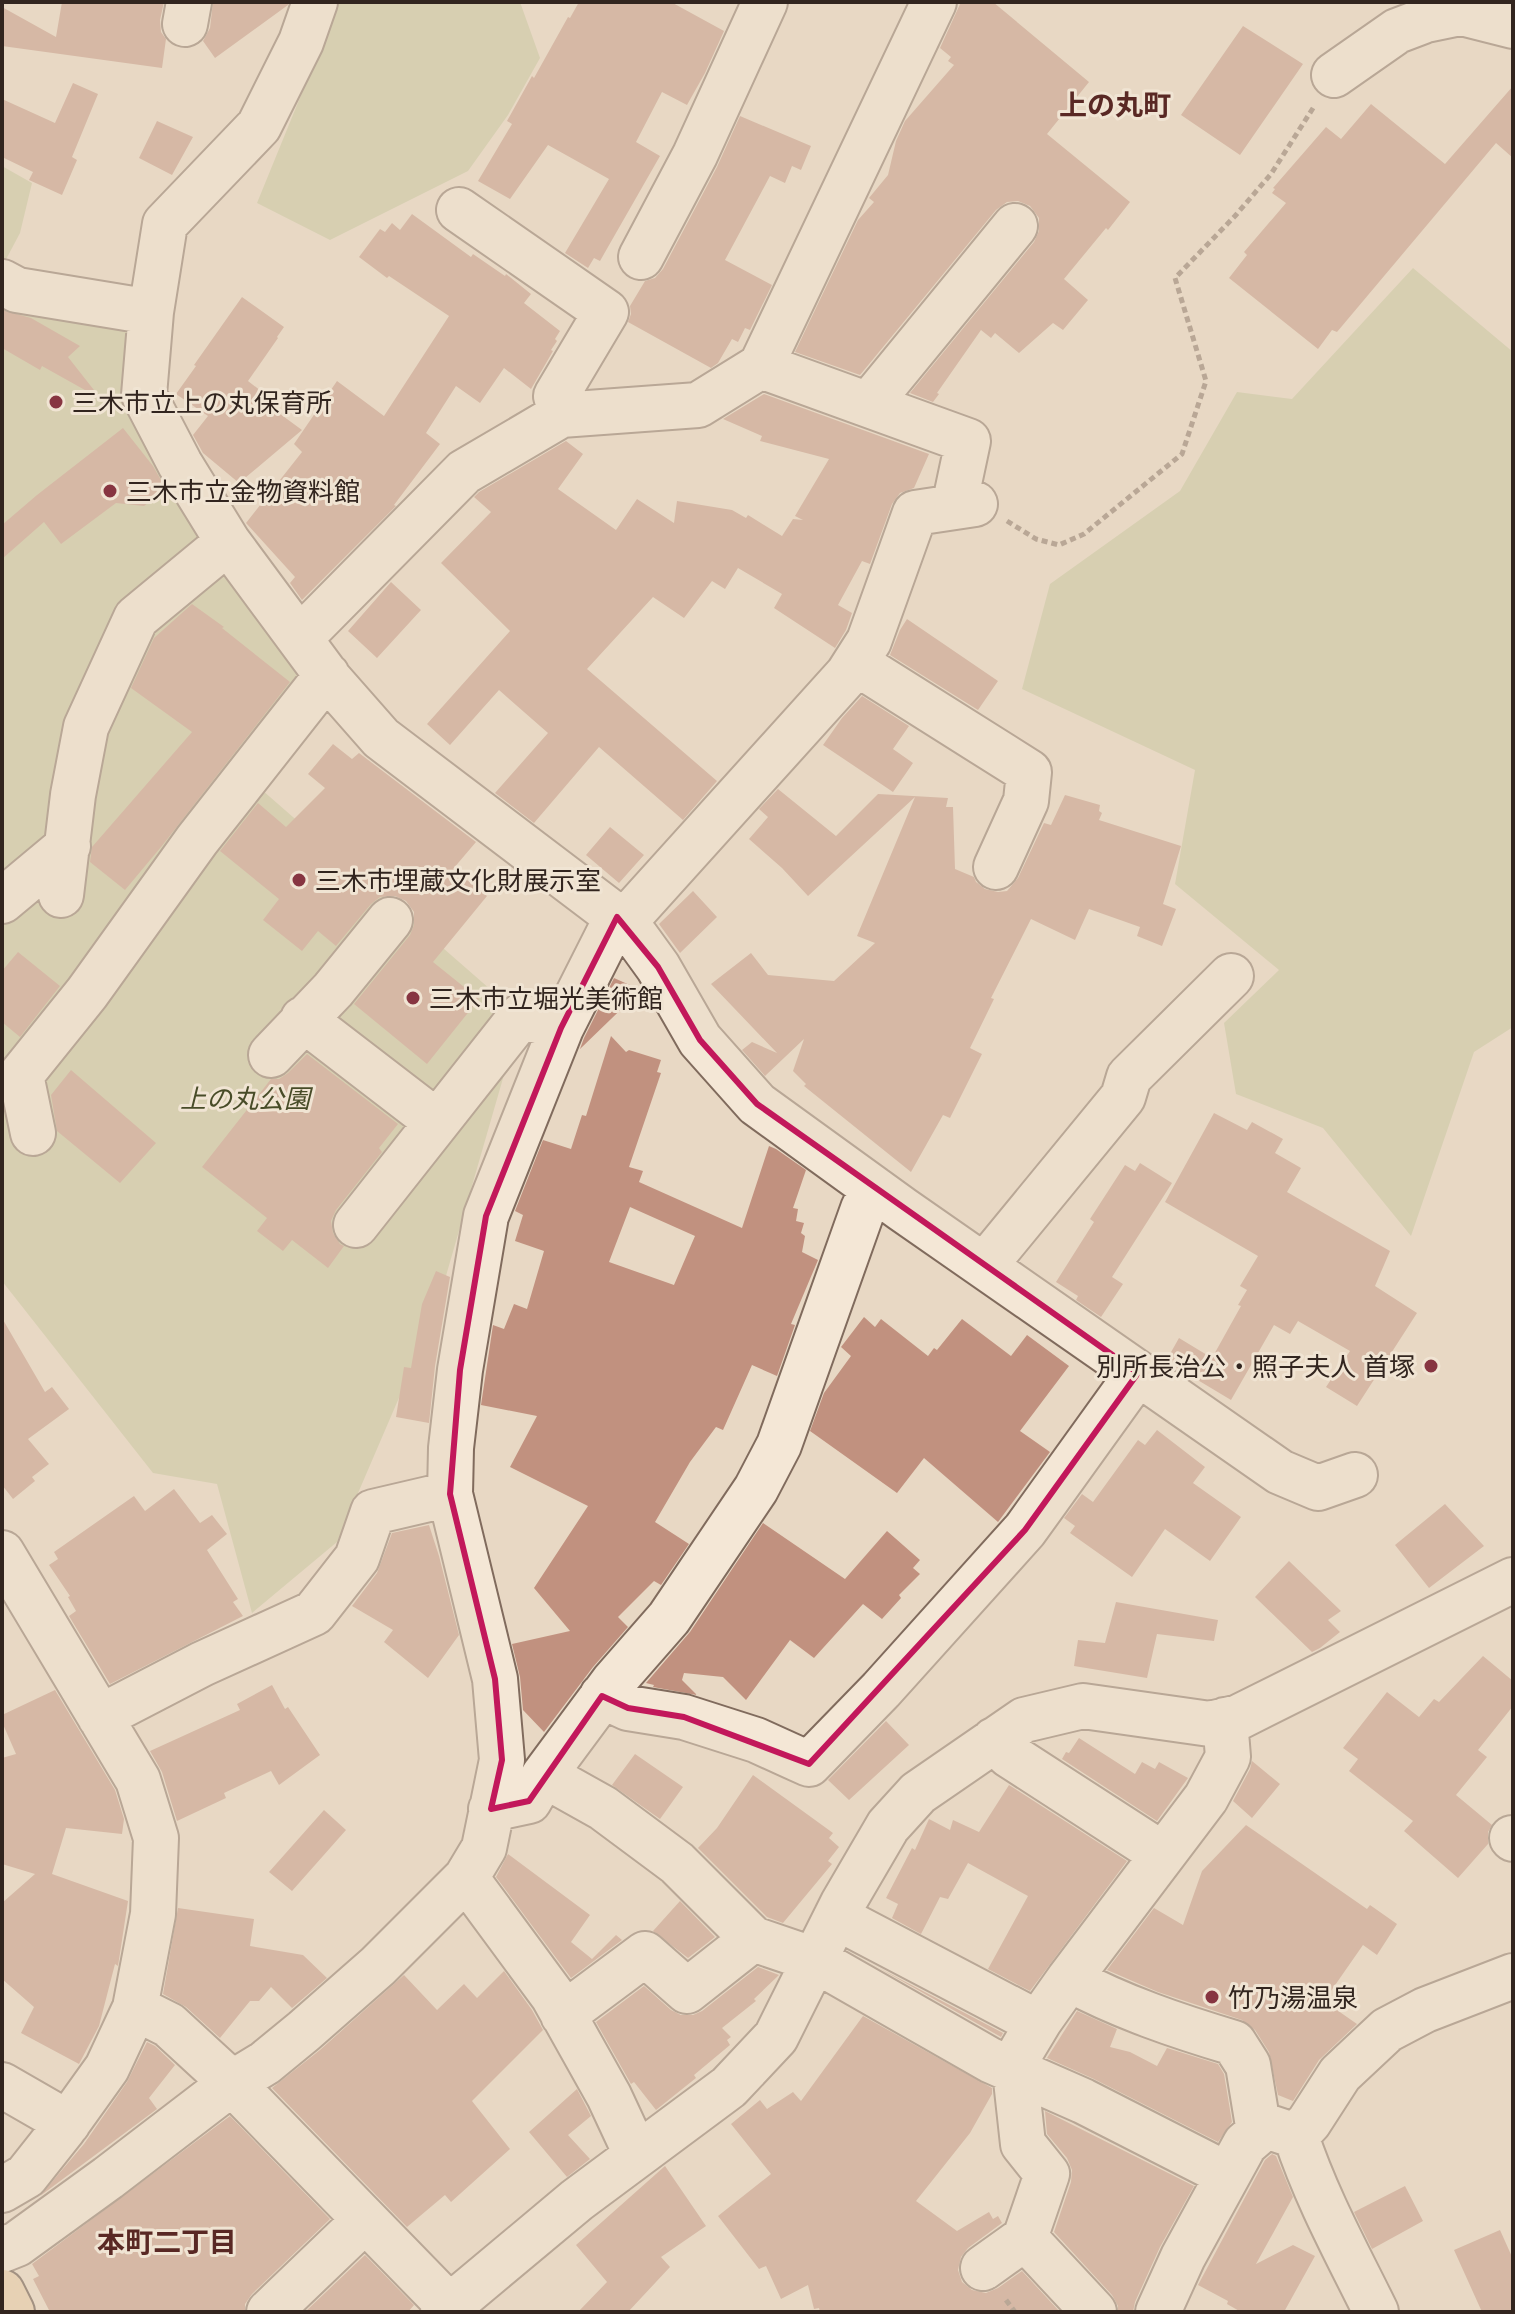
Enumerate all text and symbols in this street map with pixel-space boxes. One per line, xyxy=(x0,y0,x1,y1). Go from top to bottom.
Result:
district label: 上の丸町 xyxy=(1059,85,1171,123)
place label: 三木市立上の丸保育所 xyxy=(72,384,332,420)
marker: 三木市立上の丸保育所 xyxy=(47,393,65,411)
place label: 三木市立金物資料館 xyxy=(126,473,360,509)
marker: 三木市立金物資料館 xyxy=(101,482,119,500)
place label: 三木市埋蔵文化財展示室 xyxy=(315,862,601,898)
marker: 三木市埋蔵文化財展示室 xyxy=(290,871,308,889)
place label: 三木市立堀光美術館 xyxy=(429,980,663,1016)
marker: 三木市立堀光美術館 xyxy=(404,989,422,1007)
park label: 上の丸公園 xyxy=(180,1080,314,1116)
place label: 別所長治公・照子夫人 首塚 xyxy=(1096,1348,1415,1384)
marker: 別所長治公・照子夫人 首塚 xyxy=(1422,1357,1440,1375)
place label: 竹乃湯温泉 xyxy=(1228,1979,1358,2015)
marker: 竹乃湯温泉 xyxy=(1203,1988,1221,2006)
district label: 本町二丁目 xyxy=(97,2222,237,2260)

